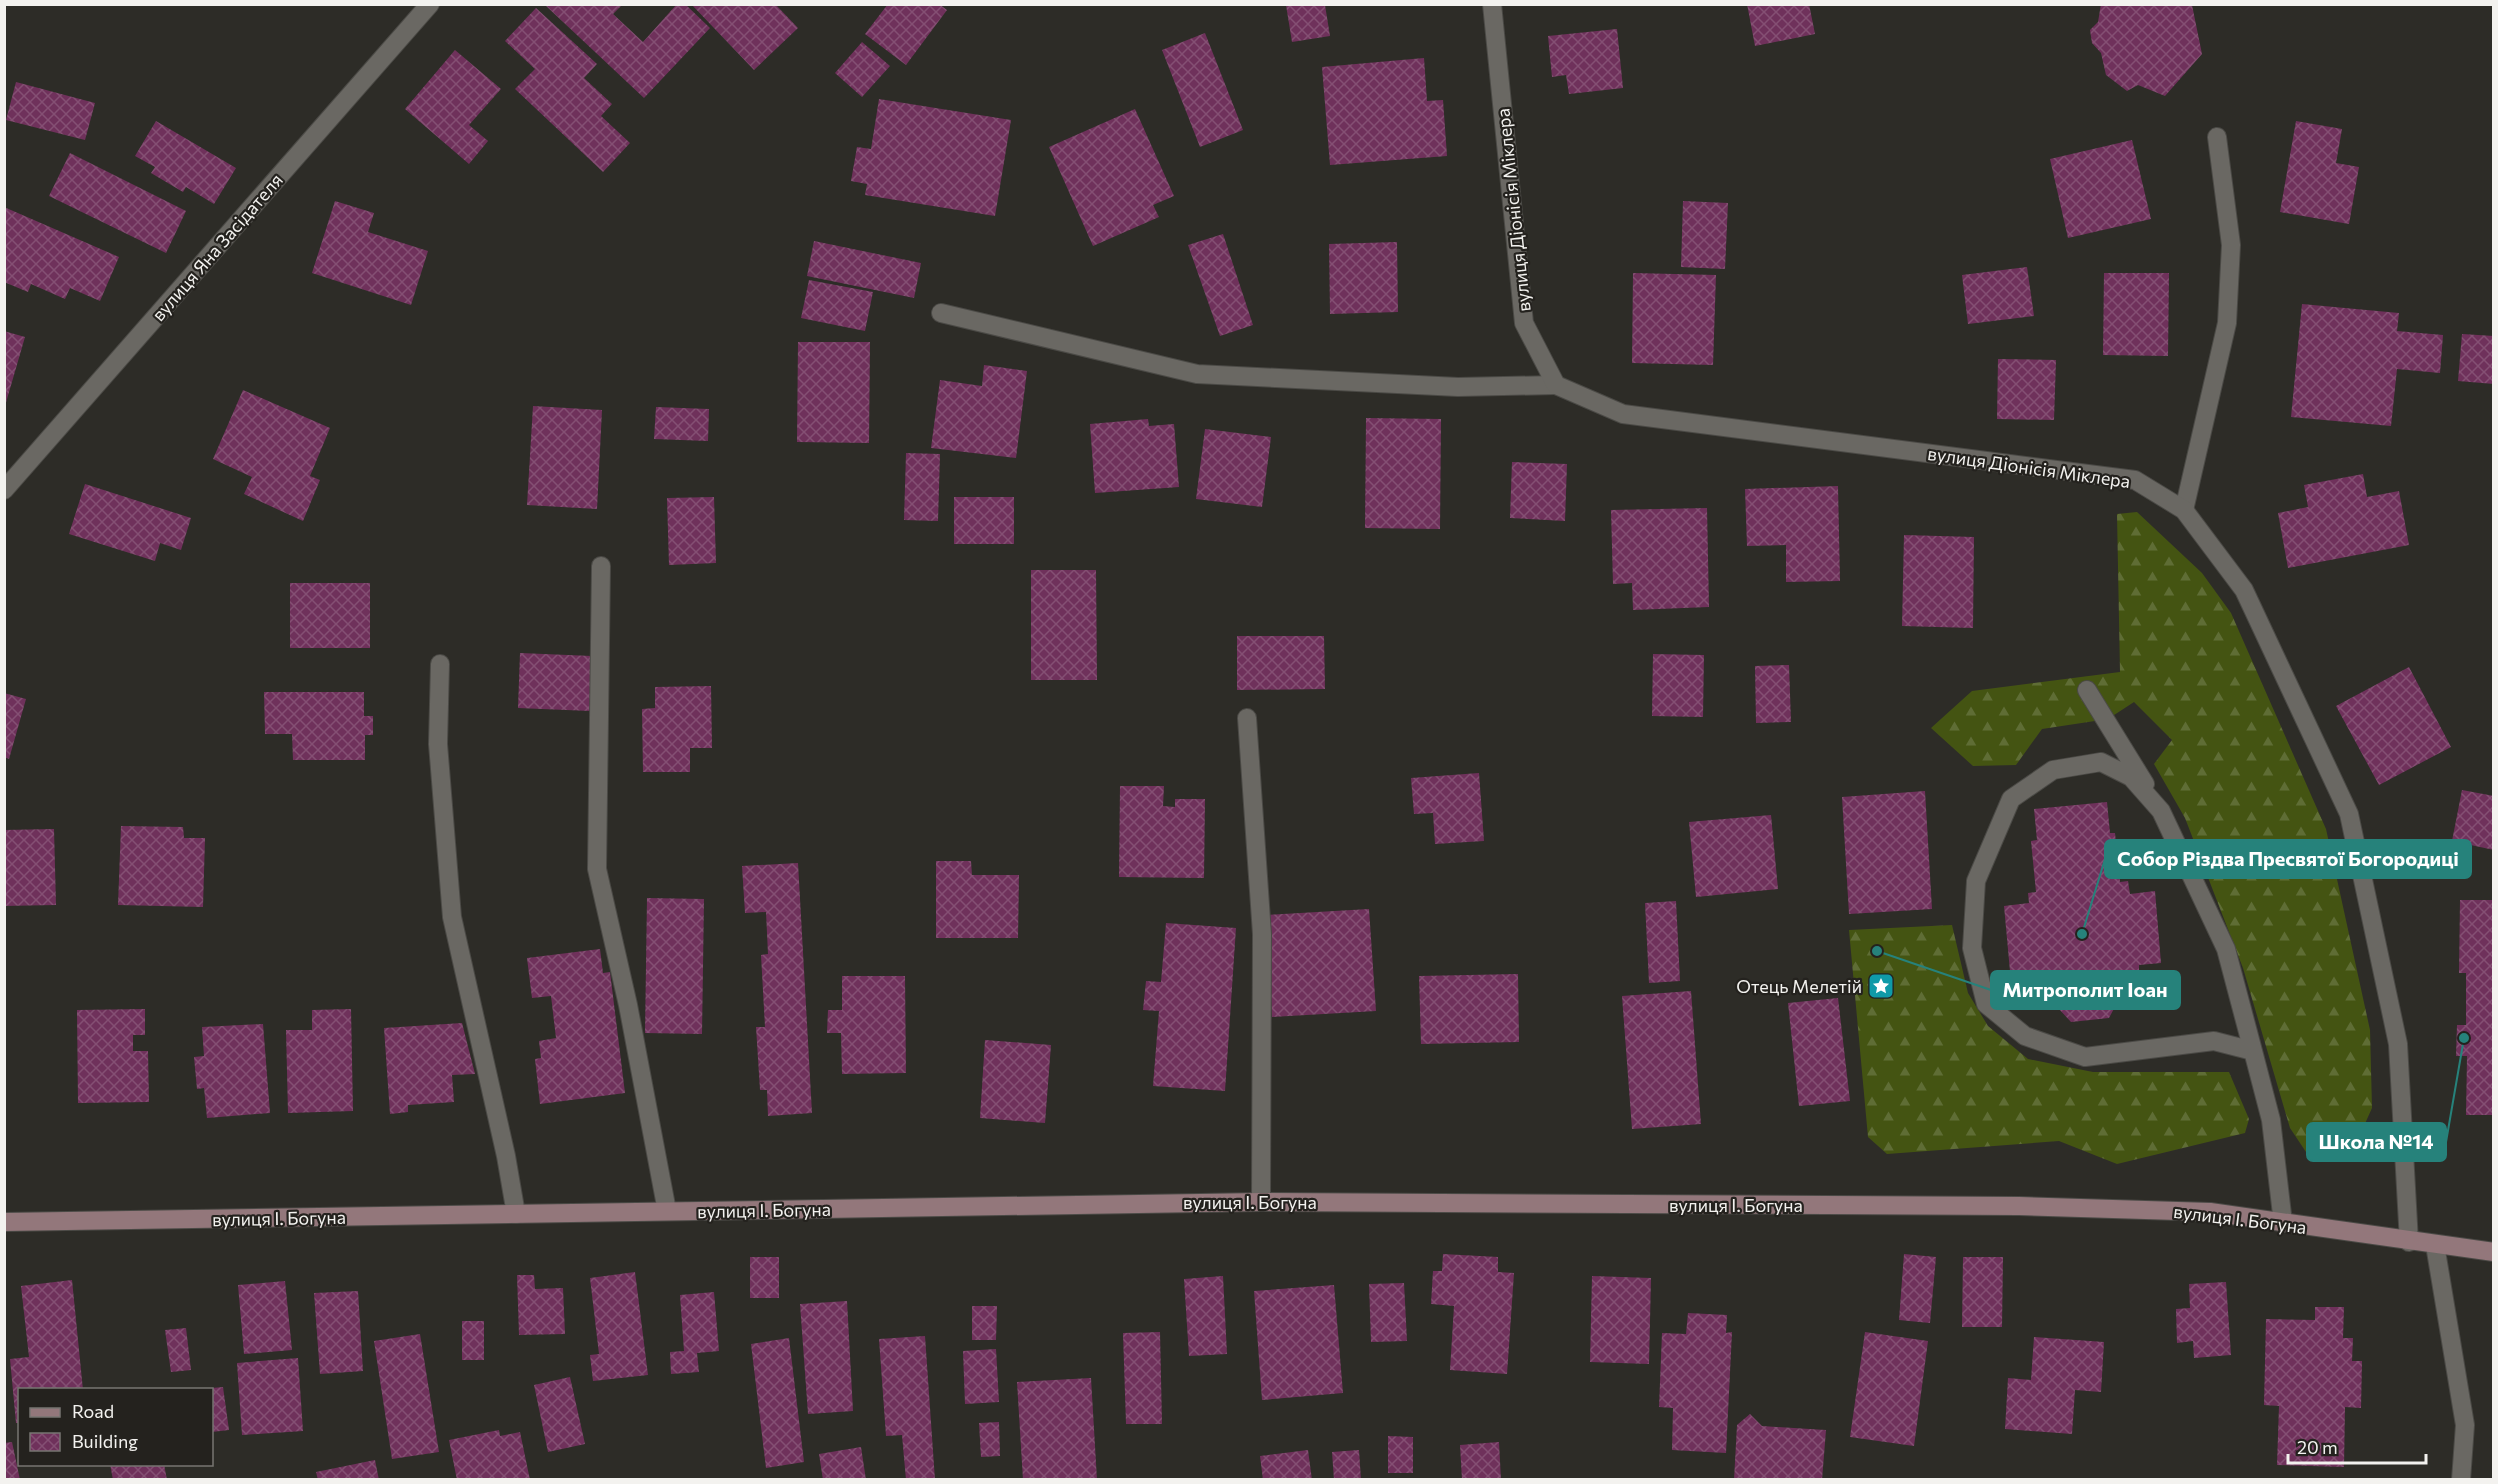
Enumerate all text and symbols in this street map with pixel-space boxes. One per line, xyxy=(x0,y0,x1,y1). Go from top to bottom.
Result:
street label: вулиця Діонісія Міклера xyxy=(1491,107,1535,313)
street label: вулиця Яна Засідателя xyxy=(147,169,287,325)
street label: вулиця Діонісія Міклера xyxy=(1926,442,2132,492)
callout: Собор Різдва Пресвятої Богородиці xyxy=(2105,840,2471,878)
text: Собор Різдва Пресвятої Богородиці xyxy=(2117,846,2459,870)
place icon: Отець Мелетій xyxy=(1866,971,1896,1001)
callout: Митрополит Іоан xyxy=(1991,971,2180,1009)
place label: Отець Мелетій xyxy=(1736,975,1862,997)
text: Митрополит Іоан xyxy=(2002,977,2168,1001)
callout: Школа №14 xyxy=(2307,1123,2446,1161)
text: Школа №14 xyxy=(2318,1129,2434,1153)
street label: вулиця І. Богуна xyxy=(1183,1191,1317,1213)
street label: вулиця І. Богуна xyxy=(1669,1194,1803,1216)
street label: вулиця І. Богуна xyxy=(697,1198,831,1222)
street label: вулиця І. Богуна xyxy=(2172,1200,2308,1238)
street label: вулиця І. Богуна xyxy=(212,1206,346,1230)
legend xyxy=(18,1388,213,1466)
text: Road xyxy=(72,1400,114,1422)
scale bar xyxy=(2288,1427,2426,1465)
text: Building xyxy=(72,1430,138,1452)
text: 20 m xyxy=(2297,1436,2338,1458)

